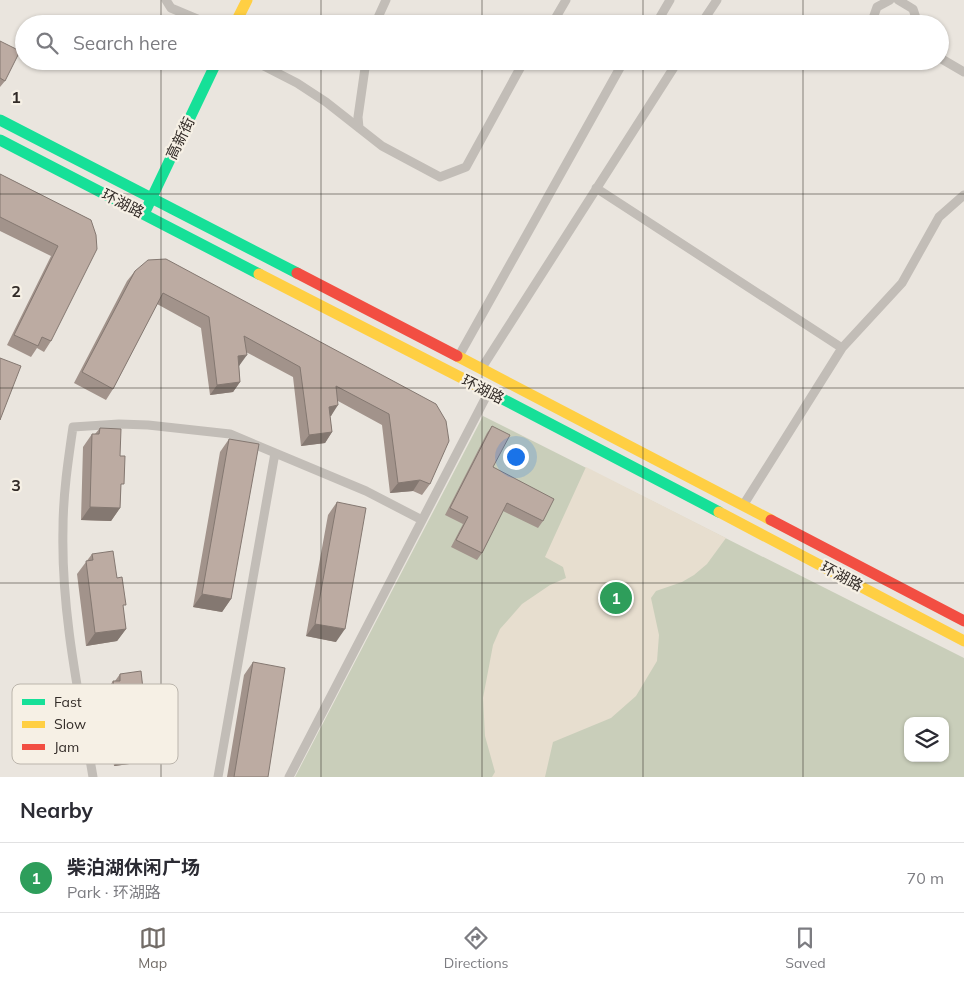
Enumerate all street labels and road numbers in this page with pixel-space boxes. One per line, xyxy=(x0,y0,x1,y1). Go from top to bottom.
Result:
street label: 高新街 xyxy=(162,114,198,162)
street label: 环湖路 xyxy=(99,184,147,222)
street label: 环湖路 xyxy=(459,370,507,408)
street label: 环湖路 xyxy=(818,557,866,595)

